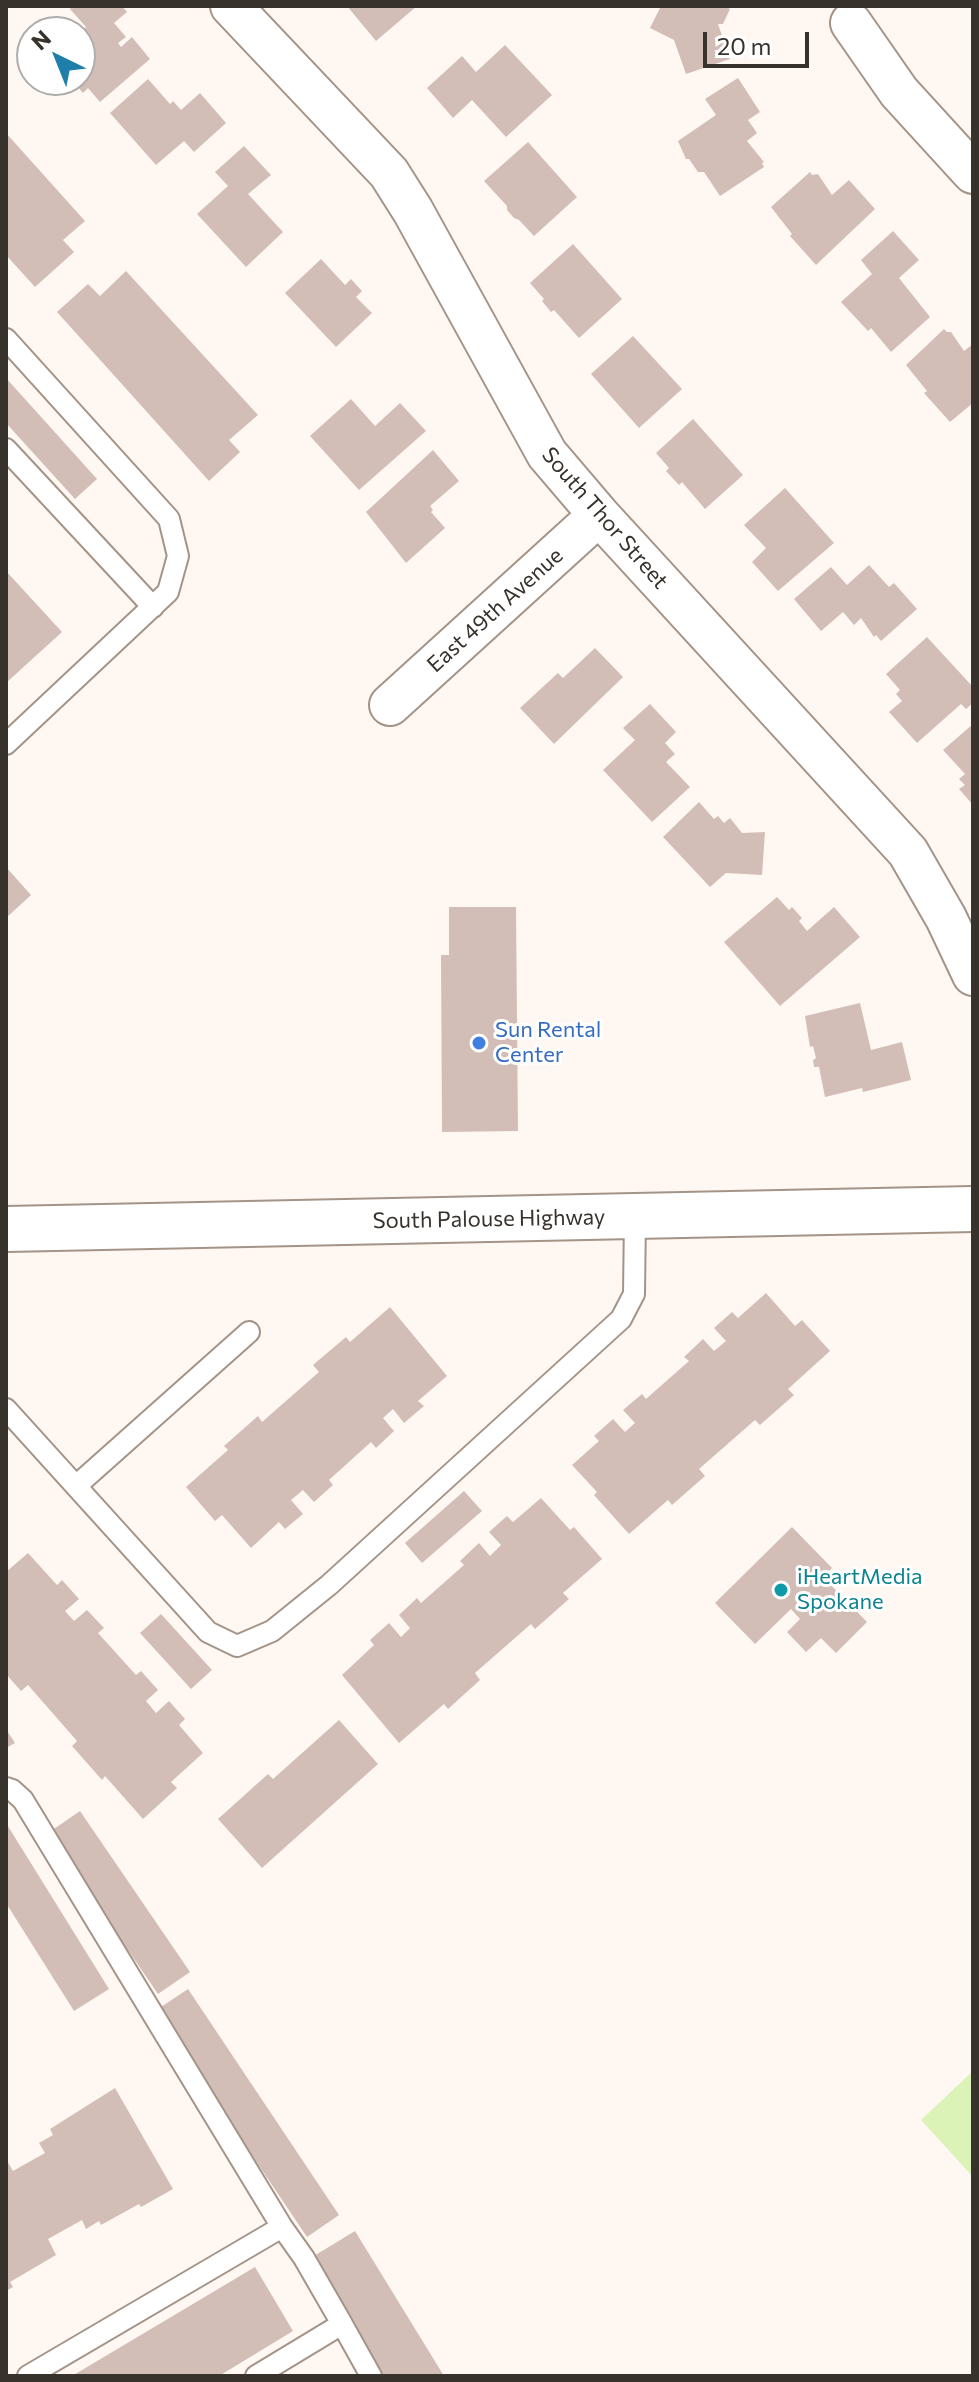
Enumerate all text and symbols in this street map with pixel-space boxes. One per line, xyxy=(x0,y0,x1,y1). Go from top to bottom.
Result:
north arrow xyxy=(16,16,96,96)
scale bar xyxy=(707,16,813,66)
text: N xyxy=(25,24,56,55)
text: 20 m xyxy=(717,31,771,60)
street label: South Thor Street xyxy=(536,442,674,594)
street label: East 49th Avenue xyxy=(422,542,568,678)
place label: Sun Rental Center xyxy=(495,1017,601,1068)
marker: Sun Rental Center xyxy=(470,1034,488,1052)
street label: South Palouse Highway xyxy=(372,1204,606,1234)
place label: iHeartMedia Spokane xyxy=(797,1564,923,1616)
marker: iHeartMedia Spokane xyxy=(772,1581,790,1599)

